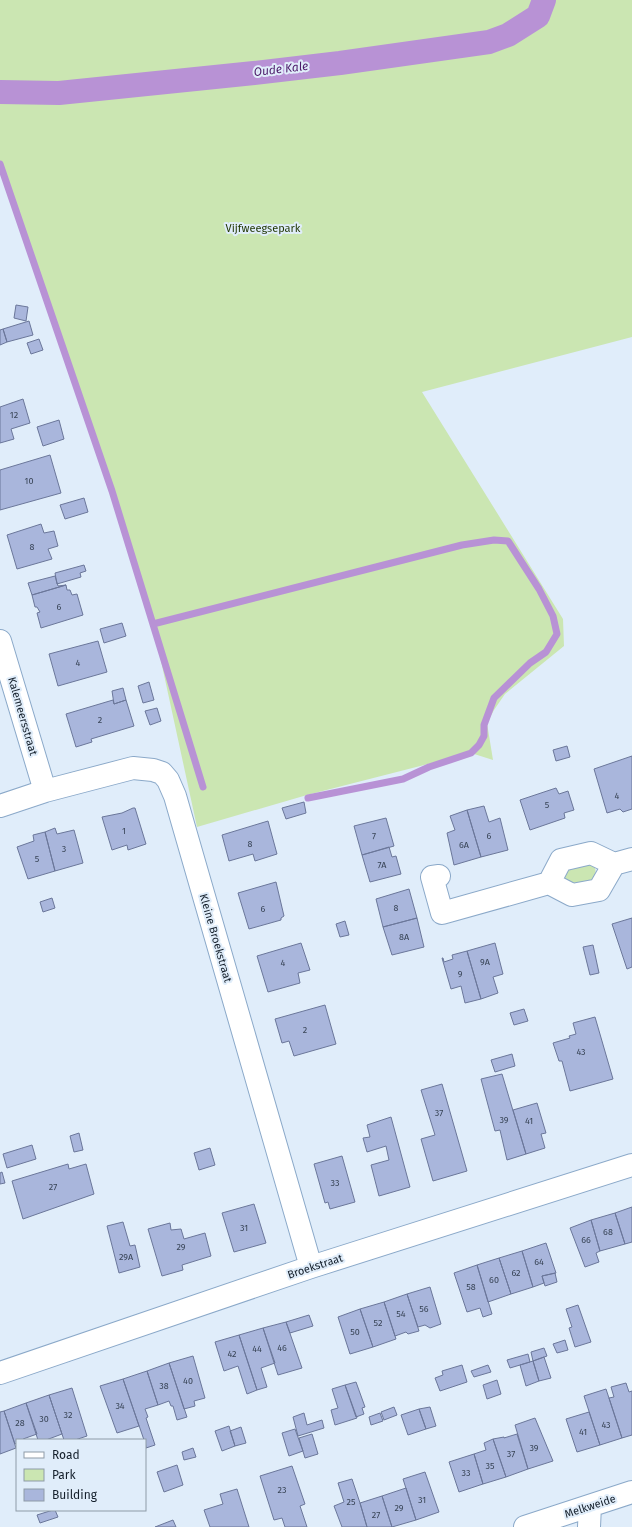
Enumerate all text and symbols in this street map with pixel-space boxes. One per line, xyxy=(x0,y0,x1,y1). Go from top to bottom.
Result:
water label: Oude Kale xyxy=(253,59,309,79)
park label: Vijfweegsepark xyxy=(226,222,301,235)
house number: 12 xyxy=(10,410,18,420)
house number: 10 xyxy=(25,476,33,486)
house number: 8 xyxy=(30,542,35,552)
house number: 6 xyxy=(57,602,62,612)
house number: 4 xyxy=(76,658,81,668)
street label: Kalemeersstraat xyxy=(5,675,40,757)
house number: 2 xyxy=(98,715,102,725)
house number: 4 xyxy=(615,791,620,801)
house number: 5 xyxy=(545,800,550,810)
house number: 1 xyxy=(122,826,126,836)
house number: 7 xyxy=(372,831,376,841)
house number: 6 xyxy=(487,831,492,841)
house number: 8 xyxy=(248,839,253,849)
house number: 6A xyxy=(459,840,470,850)
house number: 3 xyxy=(62,844,66,854)
house number: 5 xyxy=(35,854,40,864)
house number: 7A xyxy=(378,860,387,870)
street label: Kleine Broekstraat xyxy=(197,892,234,984)
house number: 8 xyxy=(394,903,399,913)
house number: 6 xyxy=(261,904,266,914)
house number: 8A xyxy=(399,932,410,942)
house number: 9A xyxy=(480,957,491,967)
house number: 4 xyxy=(281,958,286,968)
house number: 9 xyxy=(458,969,463,979)
house number: 2 xyxy=(303,1025,307,1035)
house number: 43 xyxy=(576,1047,586,1057)
house number: 37 xyxy=(435,1108,443,1118)
house number: 39 xyxy=(499,1115,509,1125)
house number: 41 xyxy=(525,1116,533,1126)
house number: 33 xyxy=(331,1178,339,1188)
house number: 27 xyxy=(49,1182,57,1192)
house number: 31 xyxy=(240,1223,248,1233)
house number: 68 xyxy=(603,1227,613,1237)
house number: 66 xyxy=(581,1235,591,1245)
house number: 29 xyxy=(176,1242,186,1252)
street label: Broekstraat xyxy=(286,1251,345,1282)
house number: 29A xyxy=(119,1252,134,1262)
house number: 64 xyxy=(534,1257,544,1267)
house number: 62 xyxy=(511,1268,521,1278)
house number: 60 xyxy=(489,1275,499,1285)
house number: 58 xyxy=(466,1282,476,1292)
house number: 56 xyxy=(419,1304,429,1314)
house number: 54 xyxy=(396,1309,406,1319)
house number: 52 xyxy=(374,1318,382,1328)
house number: 50 xyxy=(350,1327,360,1337)
house number: 46 xyxy=(277,1343,287,1353)
house number: 44 xyxy=(252,1344,262,1354)
house number: 42 xyxy=(227,1349,237,1359)
house number: 40 xyxy=(183,1376,193,1386)
house number: 38 xyxy=(159,1381,169,1391)
house number: 34 xyxy=(115,1401,125,1411)
house number: 32 xyxy=(64,1410,72,1420)
house number: 30 xyxy=(39,1414,49,1424)
house number: 28 xyxy=(15,1418,25,1428)
house number: 43 xyxy=(601,1420,611,1430)
house number: 41 xyxy=(579,1427,587,1437)
legend xyxy=(16,1439,146,1511)
house number: 39 xyxy=(529,1443,539,1453)
text: Road xyxy=(52,1448,80,1462)
house number: 37 xyxy=(507,1449,515,1459)
house number: 35 xyxy=(485,1461,495,1471)
text: Park xyxy=(52,1468,76,1482)
house number: 33 xyxy=(462,1468,470,1478)
house number: 23 xyxy=(278,1485,286,1495)
text: Building xyxy=(52,1488,98,1502)
street label: Melkweide xyxy=(563,1492,617,1521)
house number: 31 xyxy=(418,1495,426,1505)
house number: 25 xyxy=(347,1497,356,1507)
house number: 29 xyxy=(394,1503,404,1513)
house number: 27 xyxy=(372,1510,380,1520)

